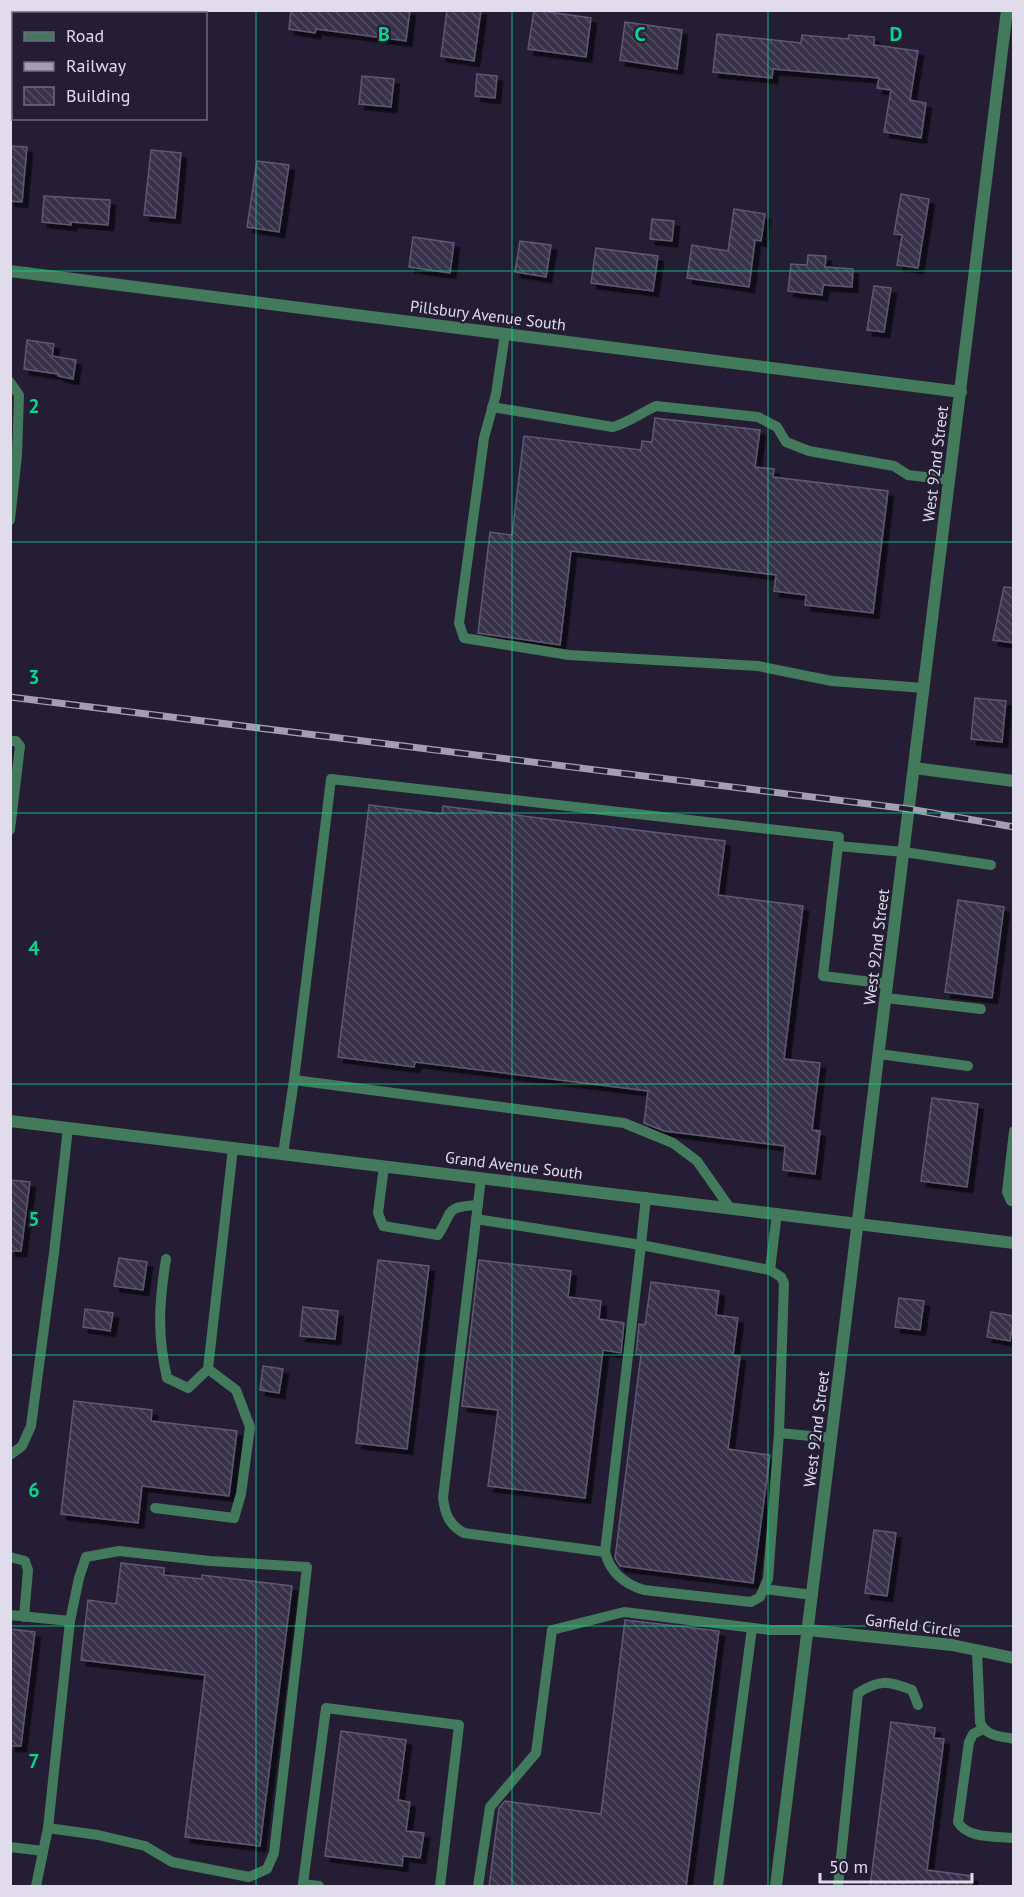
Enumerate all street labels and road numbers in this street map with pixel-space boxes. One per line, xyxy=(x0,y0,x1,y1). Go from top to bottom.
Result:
street label: Pillsbury Avenue South xyxy=(409,296,567,334)
street label: West 92nd Street xyxy=(918,404,952,523)
street label: West 92nd Street xyxy=(859,887,893,1006)
street label: Grand Avenue South xyxy=(444,1147,584,1183)
street label: West 92nd Street xyxy=(799,1369,833,1488)
street label: Garfield Circle xyxy=(864,1609,962,1641)

